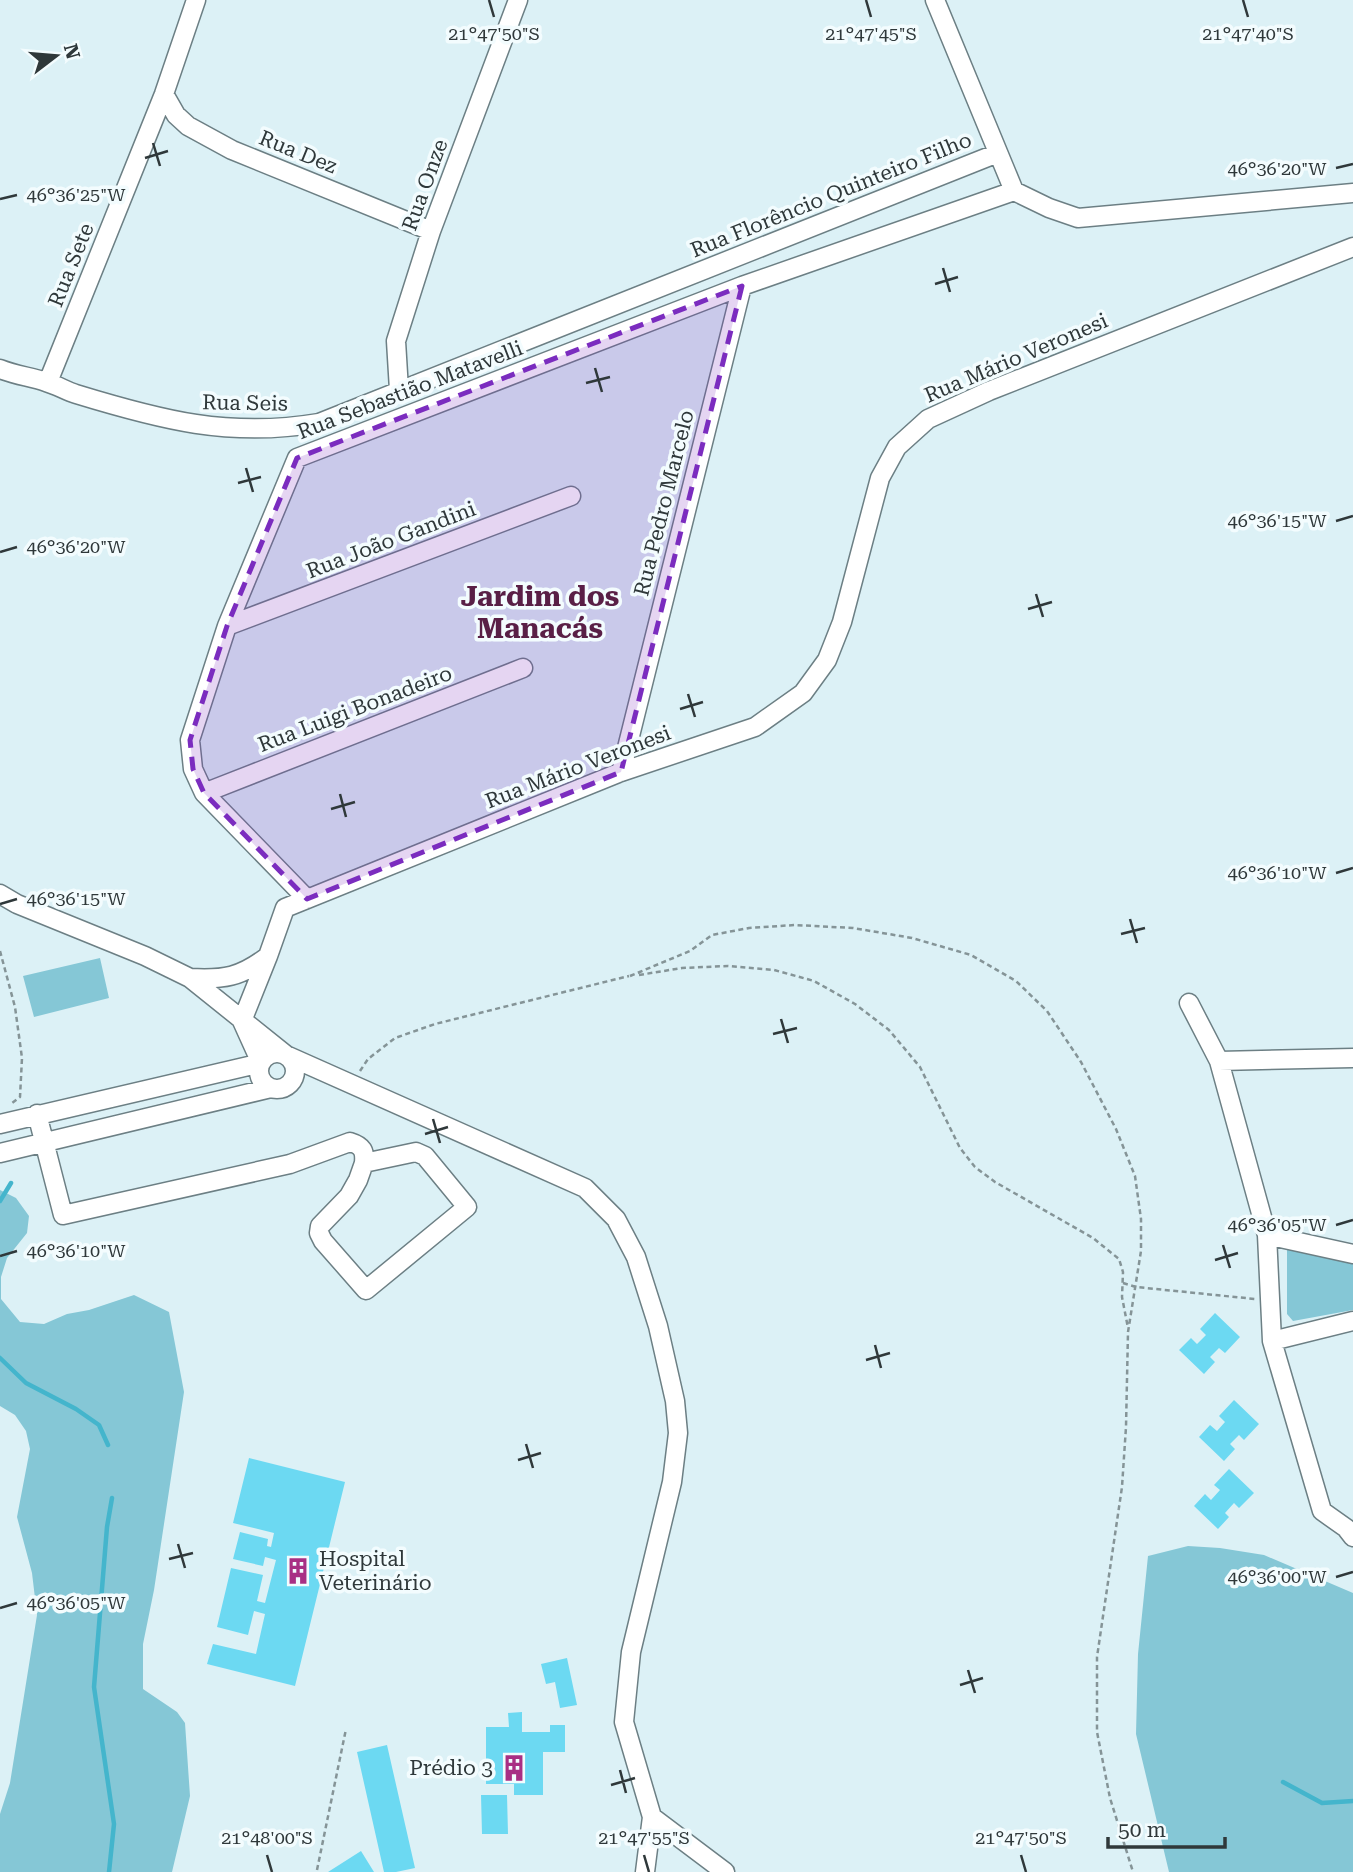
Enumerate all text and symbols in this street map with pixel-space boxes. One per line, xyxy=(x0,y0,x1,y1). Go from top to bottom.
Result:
north arrow xyxy=(21,21,91,91)
text: 21°47'50"S xyxy=(448,23,540,44)
text: 21°47'45"S xyxy=(825,23,917,44)
text: 21°47'40"S xyxy=(1202,23,1294,44)
text: N xyxy=(59,41,85,62)
street label: Rua Dez xyxy=(256,126,340,178)
street label: Rua Florêncio Quinteiro Filho xyxy=(687,128,975,262)
street label: Rua Onze xyxy=(397,136,453,234)
text: 46°36'20"W xyxy=(1228,158,1327,179)
text: 46°36'25"W xyxy=(27,184,126,205)
street label: Rua Sete xyxy=(43,220,99,310)
street label: Rua Mário Veronesi xyxy=(921,308,1112,407)
street label: Rua Sebastião Matavelli xyxy=(294,336,526,444)
street label: Rua Seis xyxy=(202,390,288,416)
street label: Rua Pedro Marcelo xyxy=(629,408,699,598)
street label: Rua João Gandini xyxy=(303,497,479,583)
text: 46°36'15"W xyxy=(1228,510,1327,531)
text: 46°36'20"W xyxy=(27,536,126,557)
district label: Jardim dos Manacás xyxy=(461,580,619,645)
street label: Rua Luigi Bonadeiro xyxy=(255,661,455,757)
street label: Rua Mário Veronesi xyxy=(482,720,674,813)
text: 46°36'10"W xyxy=(1228,862,1327,883)
text: 46°36'15"W xyxy=(27,888,126,909)
text: 46°36'05"W xyxy=(1228,1214,1327,1235)
text: 46°36'10"W xyxy=(27,1240,126,1261)
place label: Hospital Veterinário xyxy=(319,1547,432,1595)
building icon: Hospital Veterinário xyxy=(283,1556,313,1586)
text: 46°36'00"W xyxy=(1228,1566,1327,1587)
text: 46°36'05"W xyxy=(27,1592,126,1613)
building icon: Prédio 3 xyxy=(499,1753,529,1783)
place label: Prédio 3 xyxy=(409,1756,493,1780)
scale bar xyxy=(1108,1806,1225,1850)
text: 50 m xyxy=(1118,1818,1166,1842)
text: 21°48'00"S xyxy=(221,1827,313,1848)
text: 21°47'55"S xyxy=(598,1827,690,1848)
text: 21°47'50"S xyxy=(975,1827,1067,1848)

